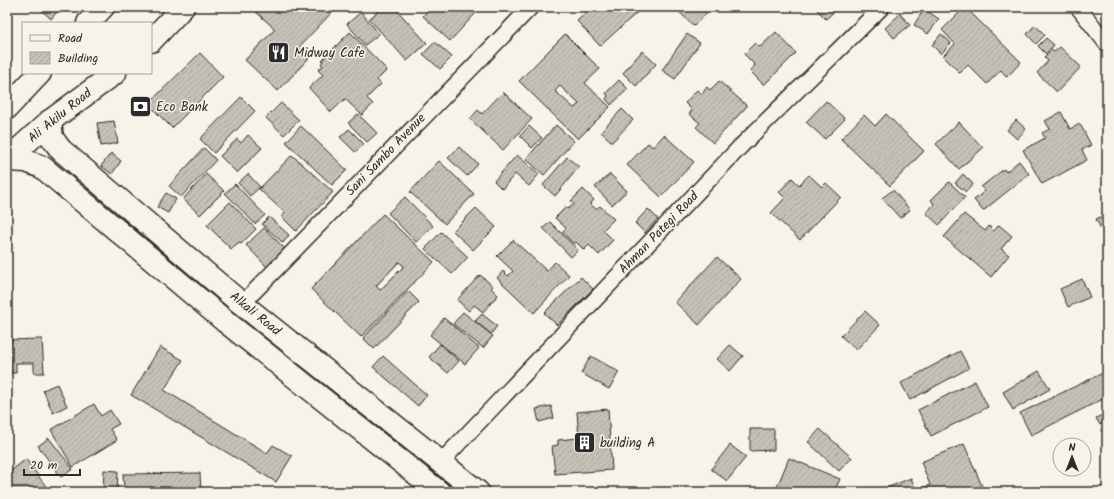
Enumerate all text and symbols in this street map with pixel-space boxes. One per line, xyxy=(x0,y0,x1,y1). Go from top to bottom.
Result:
legend xyxy=(22,22,152,74)
text: Road xyxy=(58,29,83,48)
restaurant icon: Midway Cafe xyxy=(265,40,291,66)
place label: Midway Cafe xyxy=(294,43,365,64)
text: Building xyxy=(58,49,98,68)
street label: Ali Akilu Road xyxy=(23,83,97,148)
bank icon: Eco Bank xyxy=(127,94,153,120)
place label: Eco Bank xyxy=(156,97,209,118)
street label: Sani Sambo Avenue xyxy=(341,109,431,201)
street label: Ahman Pategi Road xyxy=(614,186,704,279)
street label: Alkali Road xyxy=(225,287,286,342)
building icon: building A xyxy=(571,430,597,456)
place label: building A xyxy=(600,433,655,454)
north arrow xyxy=(1052,437,1092,477)
text: N xyxy=(1069,439,1076,457)
scale bar xyxy=(24,451,80,477)
text: 20 m xyxy=(30,456,58,475)

